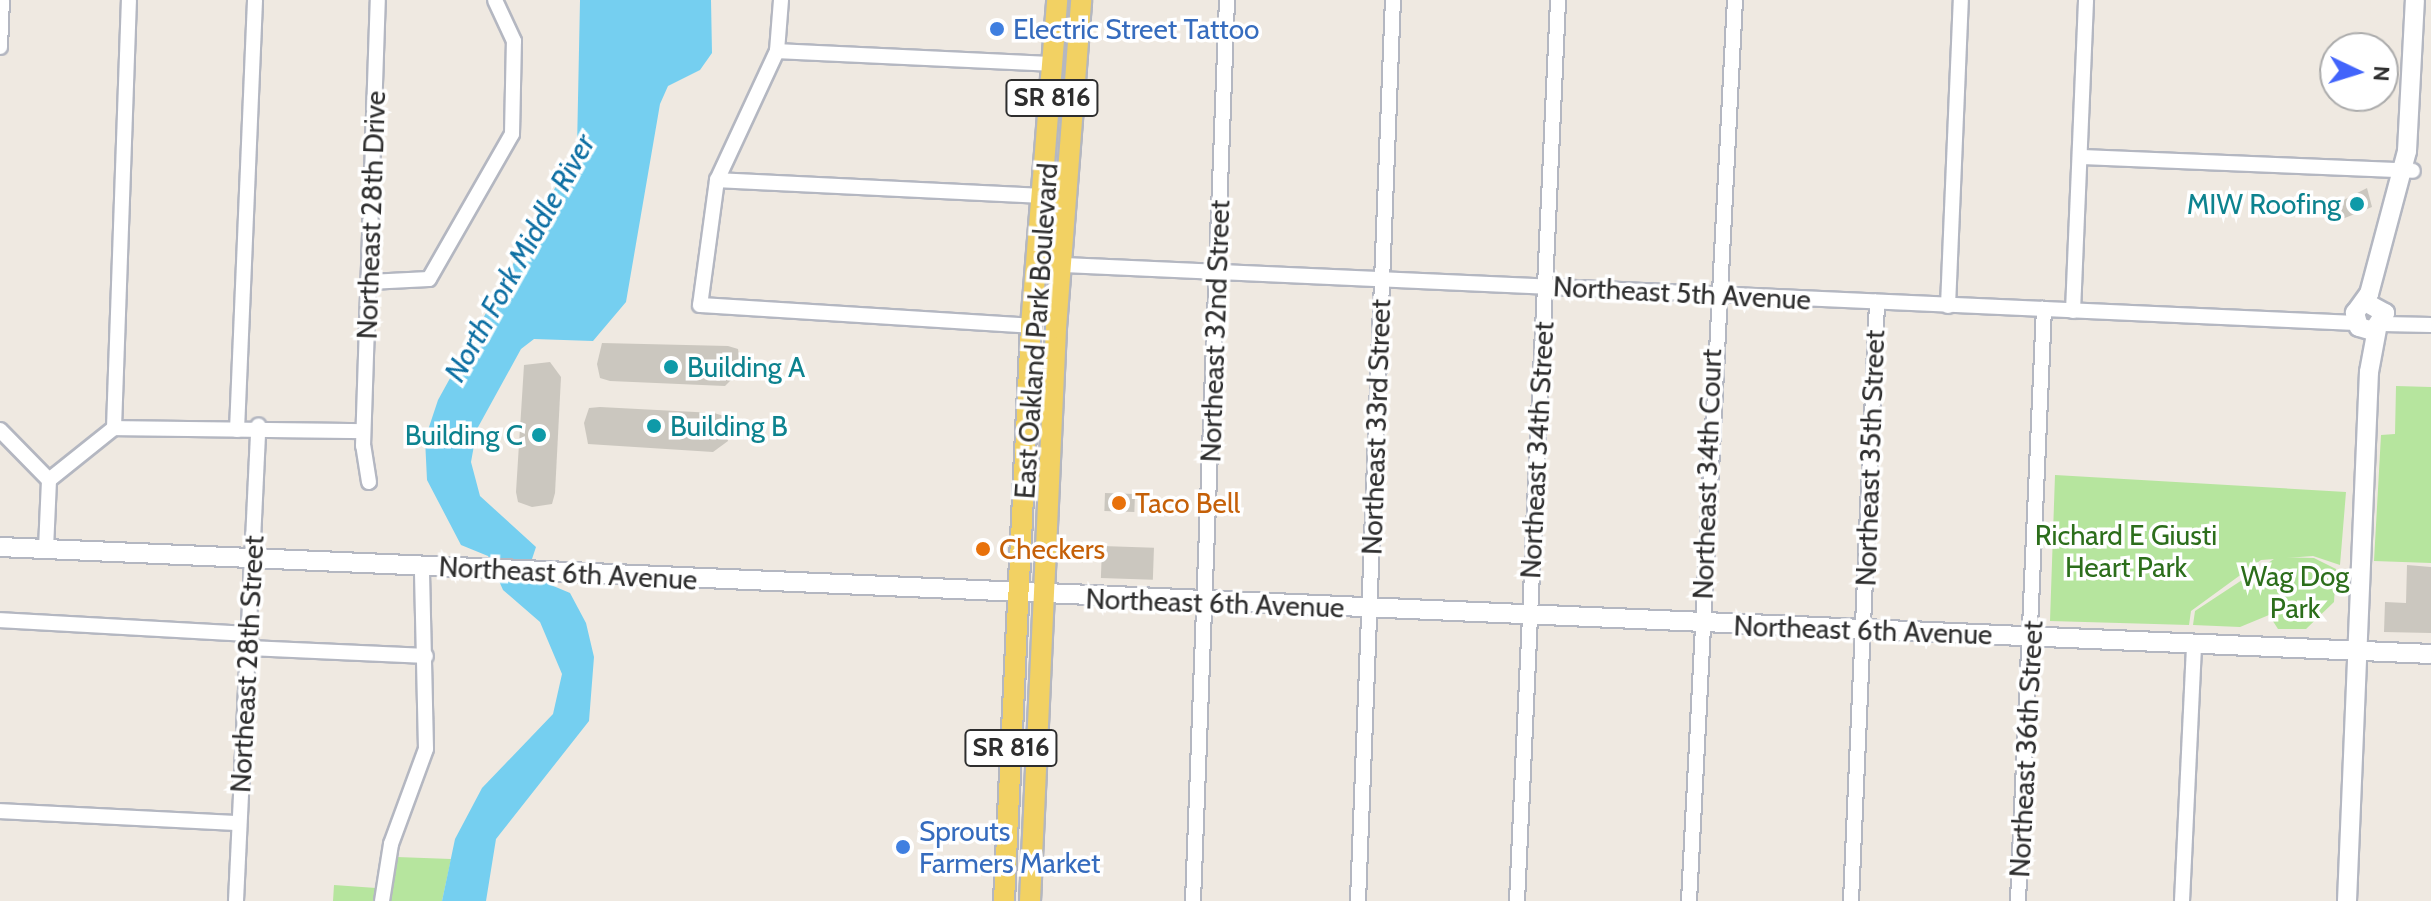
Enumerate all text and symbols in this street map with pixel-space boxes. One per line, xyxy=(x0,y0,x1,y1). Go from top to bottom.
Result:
place label: Electric Street Tattoo xyxy=(1013,12,1259,46)
marker: Electric Street Tattoo xyxy=(988,20,1006,38)
north arrow xyxy=(2319,32,2399,112)
text: N xyxy=(2367,65,2395,82)
road number: SR 816 xyxy=(1004,76,1100,120)
street label: Northeast 28th Drive xyxy=(350,90,392,340)
water label: North Fork Middle River xyxy=(437,128,603,388)
street label: East Oakland Park Boulevard xyxy=(1008,162,1064,500)
place label: MIW Roofing xyxy=(2187,187,2341,221)
marker: MIW Roofing xyxy=(2348,195,2366,213)
street label: Northeast 32nd Street xyxy=(1194,199,1236,463)
street label: Northeast 5th Avenue xyxy=(1552,269,1812,317)
street label: Northeast 33rd Street xyxy=(1355,299,1397,555)
street label: Northeast 34th Street xyxy=(1513,321,1561,579)
street label: Northeast 35th Street xyxy=(1849,329,1891,587)
street label: Northeast 34th Court xyxy=(1686,348,1728,600)
place label: Building A xyxy=(687,350,805,384)
marker: Building A xyxy=(662,358,680,376)
place label: Building B xyxy=(670,409,788,443)
marker: Building B xyxy=(645,417,663,435)
place label: Building C xyxy=(405,418,523,452)
marker: Building C xyxy=(530,426,548,444)
place label: Taco Bell xyxy=(1135,486,1240,520)
marker: Taco Bell xyxy=(1110,494,1128,512)
park label: Richard E Giusti Heart Park xyxy=(2035,518,2217,584)
place label: Checkers xyxy=(999,532,1105,566)
street label: Northeast 28th Street xyxy=(223,534,271,794)
marker: Checkers xyxy=(974,540,992,558)
street label: Northeast 6th Avenue xyxy=(438,549,698,597)
park label: Wag Dog Park xyxy=(2241,559,2349,625)
street label: Northeast 6th Avenue xyxy=(1085,582,1345,624)
street label: Northeast 6th Avenue xyxy=(1733,609,1993,651)
street label: Northeast 36th Street xyxy=(2002,620,2050,878)
road number: SR 816 xyxy=(963,726,1059,770)
place label: Sprouts Farmers Market xyxy=(919,814,1101,880)
marker: Sprouts Farmers Market xyxy=(894,838,912,856)

